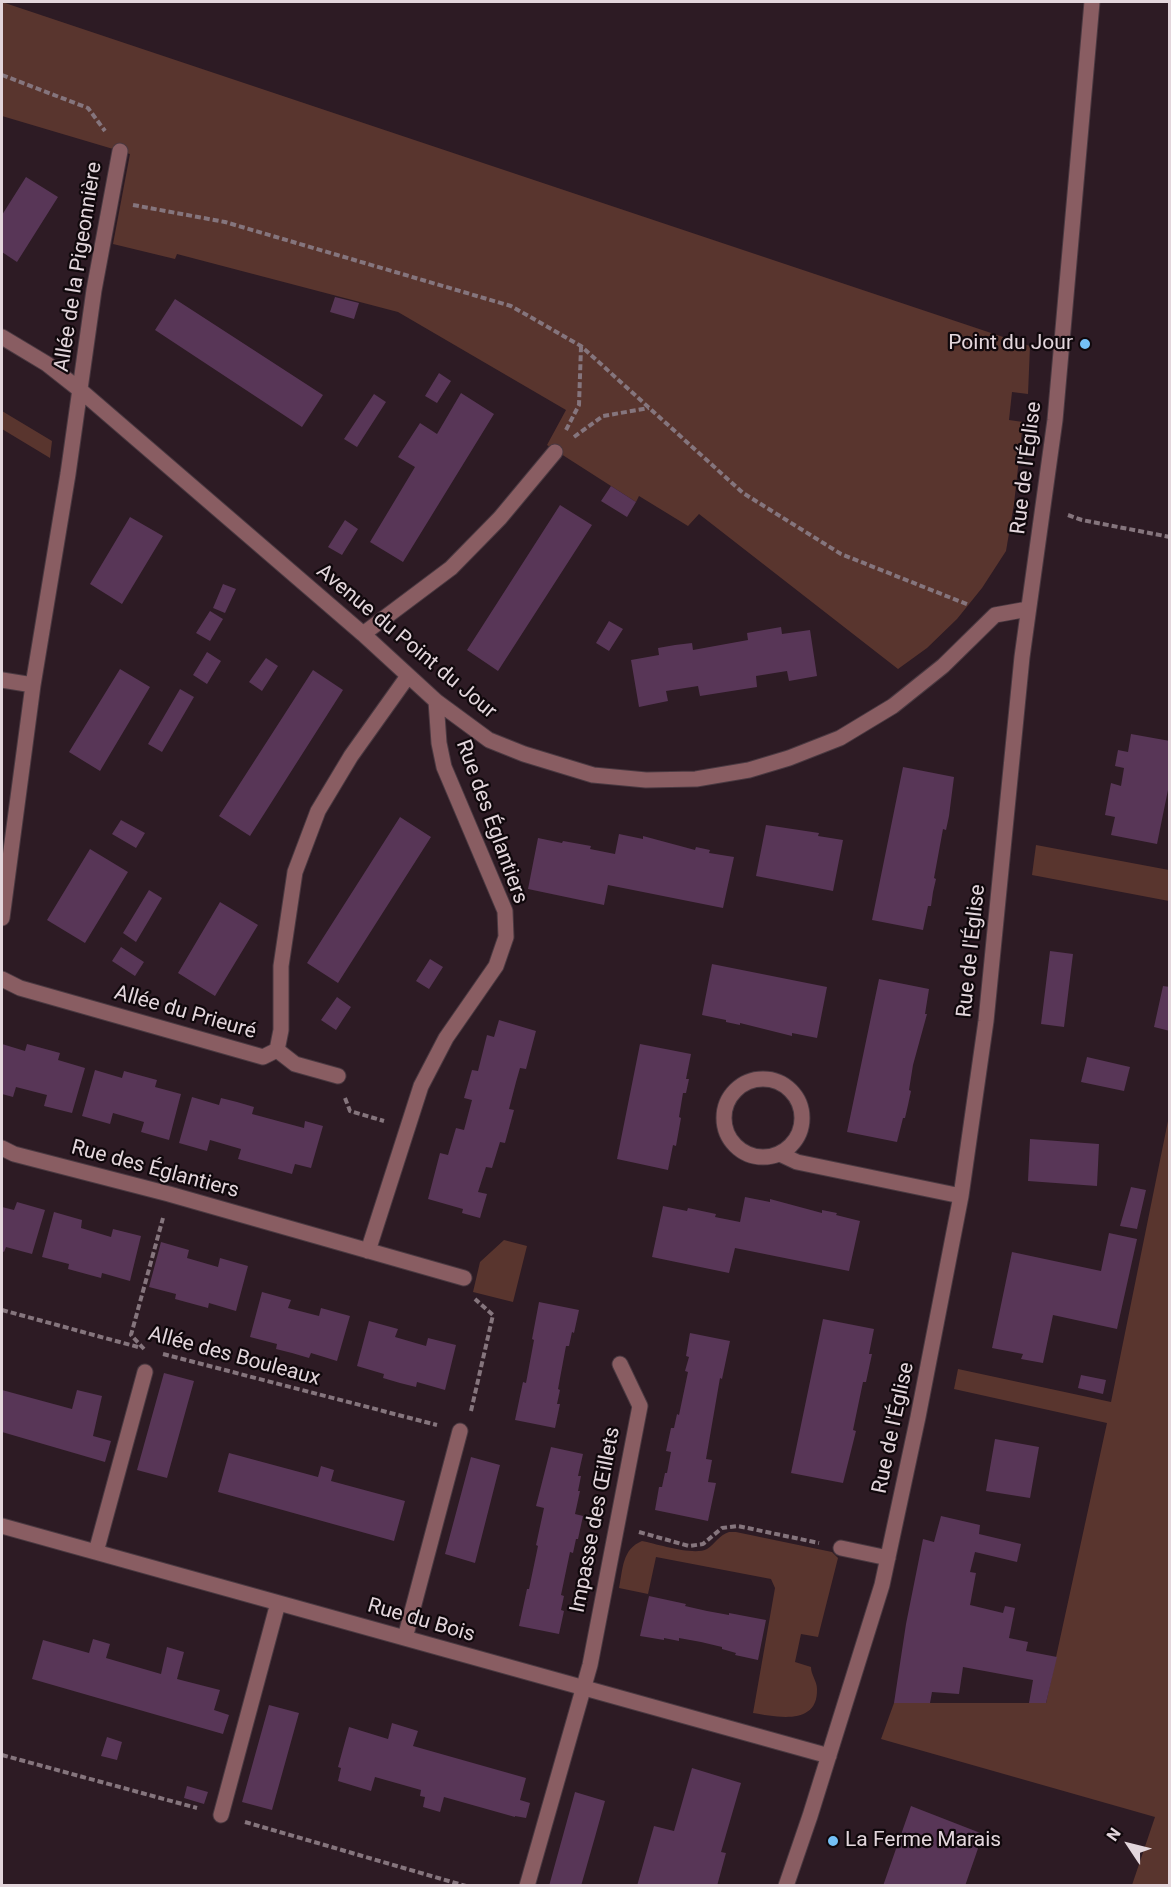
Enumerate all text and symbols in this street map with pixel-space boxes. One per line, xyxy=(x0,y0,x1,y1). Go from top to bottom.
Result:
street label: Allée de la Pigeonnière xyxy=(50,160,108,374)
place label: Point du Jour xyxy=(948,331,1073,357)
marker: Point du Jour xyxy=(1078,337,1092,351)
street label: Rue de l'Église xyxy=(1006,400,1048,536)
street label: Avenue du Point du Jour xyxy=(311,559,501,725)
street label: Rue des Églantiers xyxy=(450,737,532,907)
street label: Rue de l'Église xyxy=(952,883,992,1019)
street label: Allée du Prieuré xyxy=(111,981,259,1045)
street label: Rue des Églantiers xyxy=(68,1135,242,1205)
street label: Allée des Bouleaux xyxy=(145,1322,323,1392)
street label: Rue de l'Église xyxy=(868,1360,920,1496)
street label: Impasse des Œillets xyxy=(566,1425,626,1615)
street label: Rue du Bois xyxy=(364,1594,478,1648)
north arrow xyxy=(1099,1815,1159,1875)
text: N xyxy=(1103,1824,1125,1844)
place label: La Ferme Marais xyxy=(845,1828,1001,1854)
marker: La Ferme Marais xyxy=(826,1834,840,1848)

